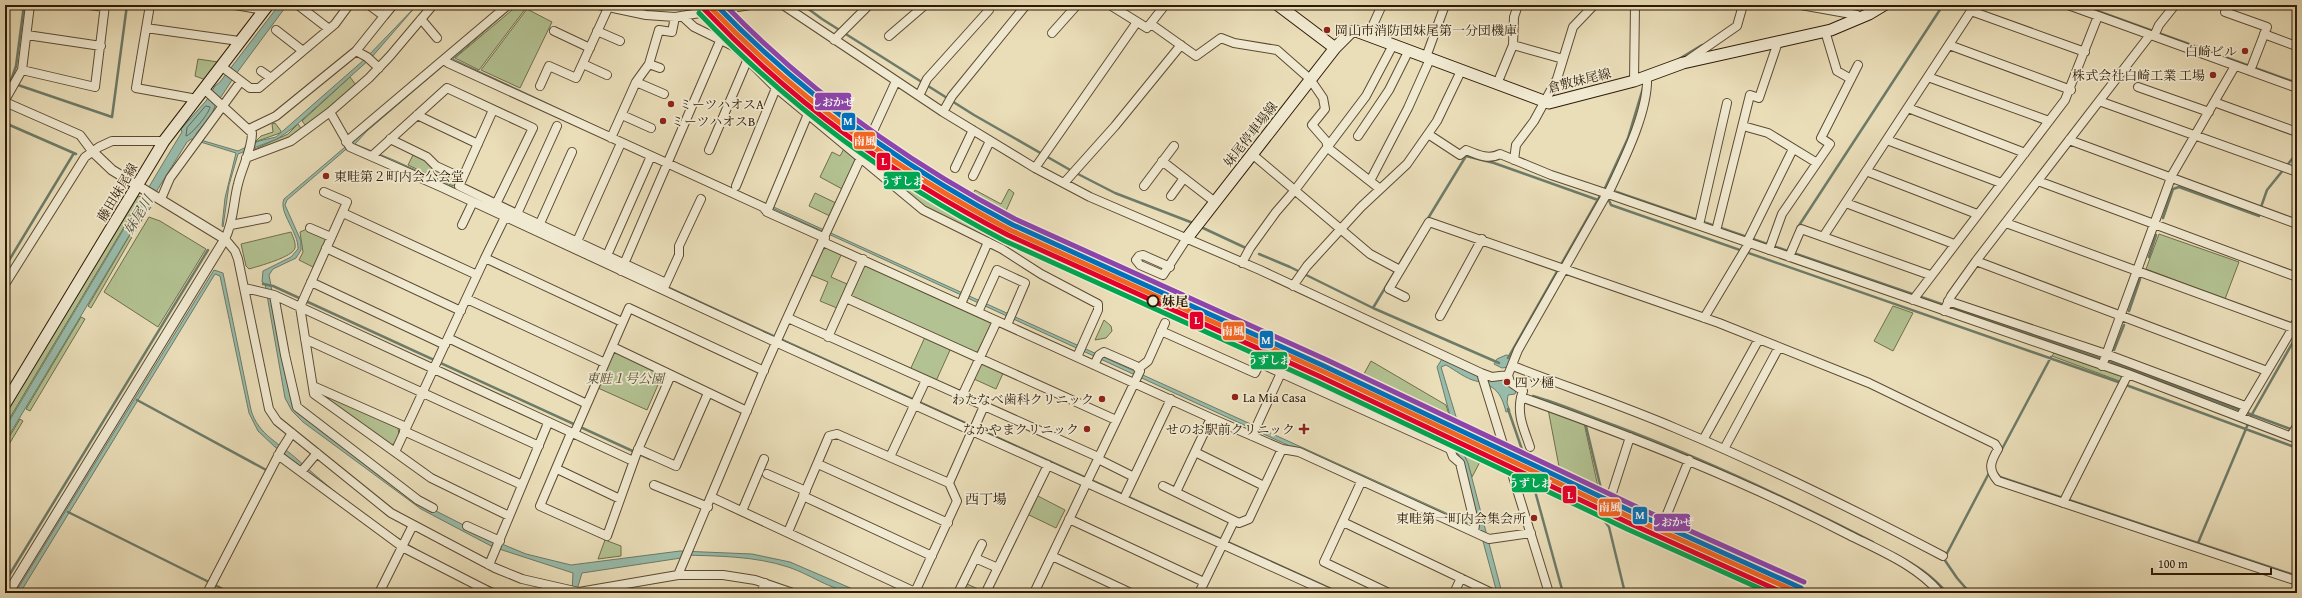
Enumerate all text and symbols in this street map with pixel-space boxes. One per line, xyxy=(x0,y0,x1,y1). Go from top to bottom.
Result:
place label: 岡山市消防団妹尾第一分団機庫 xyxy=(1335,21,1517,40)
marker: 岡山市消防団妹尾第一分団機庫 xyxy=(1322,25,1332,35)
place label: 白崎ビル xyxy=(2185,42,2237,61)
marker: 白崎ビル xyxy=(2240,46,2250,56)
street label: 倉敷妹尾線 xyxy=(1545,63,1613,98)
place label: 株式会社白崎工業 工場 xyxy=(2072,66,2205,85)
marker: 株式会社白崎工業 工場 xyxy=(2208,70,2218,80)
line badge: しおかぜ xyxy=(814,92,852,111)
text: しおかぜ xyxy=(811,94,855,110)
place label: ミーツハオスA xyxy=(679,95,764,114)
street label: 妹尾停車場線 xyxy=(1219,98,1282,171)
marker: ミーツハオスA xyxy=(666,99,676,109)
place label: ミーツハオスB xyxy=(671,112,755,131)
line badge: M xyxy=(841,112,856,131)
text: M xyxy=(843,113,853,129)
marker: ミーツハオスB xyxy=(658,116,668,126)
line badge: 南風 xyxy=(853,131,876,150)
text: 南風 xyxy=(854,133,876,149)
line badge: L xyxy=(876,152,891,171)
text: L xyxy=(881,153,887,169)
street label: 藤田妹尾線 xyxy=(93,160,142,225)
place label: 東畦第２町内会公会堂 xyxy=(334,167,464,186)
marker: 東畦第２町内会公会堂 xyxy=(321,171,331,181)
line badge: うずしお xyxy=(883,171,921,190)
text: うずしお xyxy=(880,173,924,189)
water label: 妹尾川 xyxy=(119,190,158,238)
place label: 妹尾 xyxy=(1162,292,1188,311)
marker: 妹尾 xyxy=(1146,294,1160,308)
line badge: L xyxy=(1189,311,1204,330)
text: L xyxy=(1194,312,1200,328)
line badge: 南風 xyxy=(1222,321,1245,341)
text: 南風 xyxy=(1222,323,1244,339)
line badge: M xyxy=(1259,330,1274,349)
text: M xyxy=(1261,332,1271,348)
line badge: うずしお xyxy=(1250,351,1288,370)
text: うずしお xyxy=(1247,352,1291,368)
park label: 東畦１号公園 xyxy=(586,369,666,388)
place label: 四ツ樋 xyxy=(1515,373,1554,392)
marker: 四ツ樋 xyxy=(1502,377,1512,387)
place label: La Mia Casa xyxy=(1243,388,1307,407)
place label: わたなべ歯科クリニック xyxy=(952,390,1094,409)
marker: La Mia Casa xyxy=(1230,392,1240,402)
marker: わたなべ歯科クリニック xyxy=(1097,394,1107,404)
place label: なかやまクリニック xyxy=(963,420,1079,439)
place label: せのお駅前クリニック xyxy=(1166,420,1295,439)
marker: せのお駅前クリニック xyxy=(1298,423,1310,435)
marker: なかやまクリニック xyxy=(1082,424,1092,434)
line badge: うずしお xyxy=(1511,473,1549,493)
text: うずしお xyxy=(1508,475,1552,491)
line badge: L xyxy=(1562,485,1577,504)
text: L xyxy=(1567,487,1573,503)
district label: 西丁場 xyxy=(965,489,1007,509)
line badge: 南風 xyxy=(1598,498,1621,517)
text: 南風 xyxy=(1599,499,1621,515)
line badge: M xyxy=(1632,506,1648,525)
text: M xyxy=(1635,507,1645,523)
place label: 東畦第一町内会集会所 xyxy=(1396,509,1526,528)
marker: 東畦第一町内会集会所 xyxy=(1529,513,1539,523)
line badge: しおかぜ xyxy=(1653,513,1691,532)
text: しおかぜ xyxy=(1650,514,1694,530)
scale bar xyxy=(2152,550,2271,576)
text: 100 m xyxy=(2158,555,2188,572)

